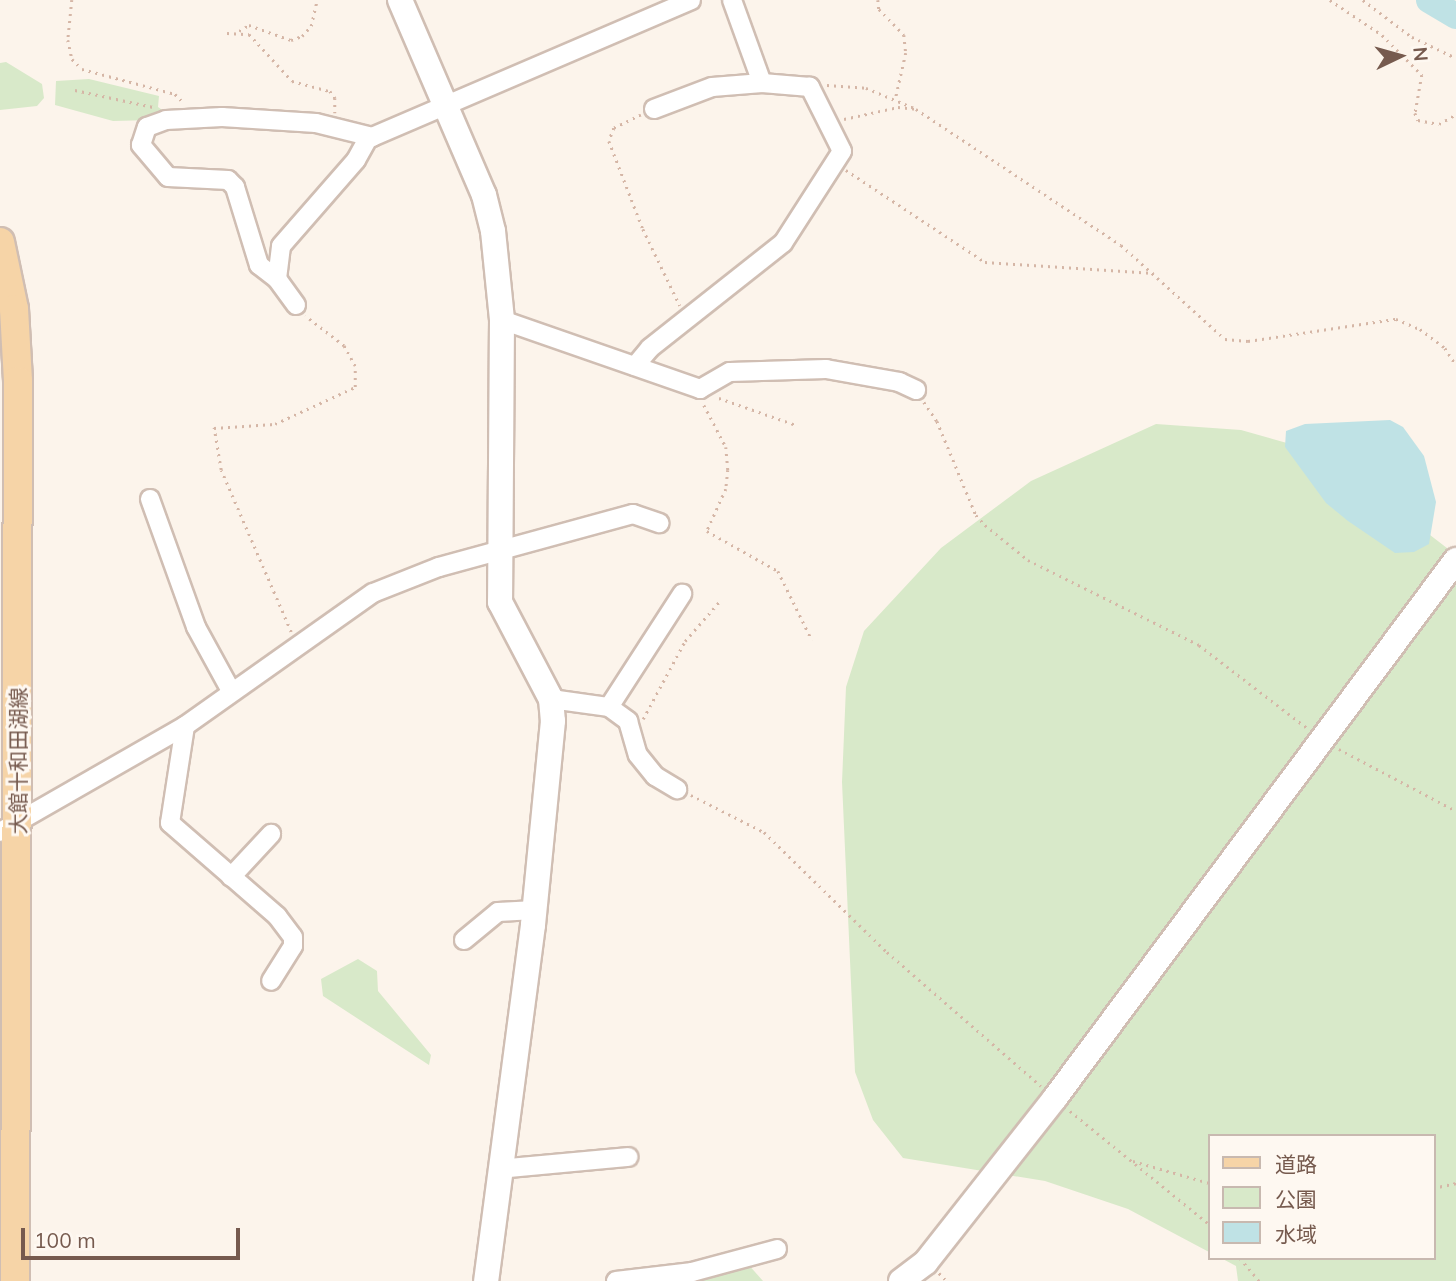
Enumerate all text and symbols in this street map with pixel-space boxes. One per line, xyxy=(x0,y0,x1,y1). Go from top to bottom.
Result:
north arrow xyxy=(1365,21,1435,91)
text: N xyxy=(1408,46,1433,62)
street label: 大館十和田湖線 xyxy=(5,688,31,834)
legend xyxy=(1208,1134,1435,1260)
text: 道路 xyxy=(1275,1151,1317,1177)
text: 公園 xyxy=(1275,1186,1317,1212)
scale bar xyxy=(24,1214,243,1258)
text: 水域 xyxy=(1275,1221,1317,1247)
text: 100 m xyxy=(34,1227,96,1253)

